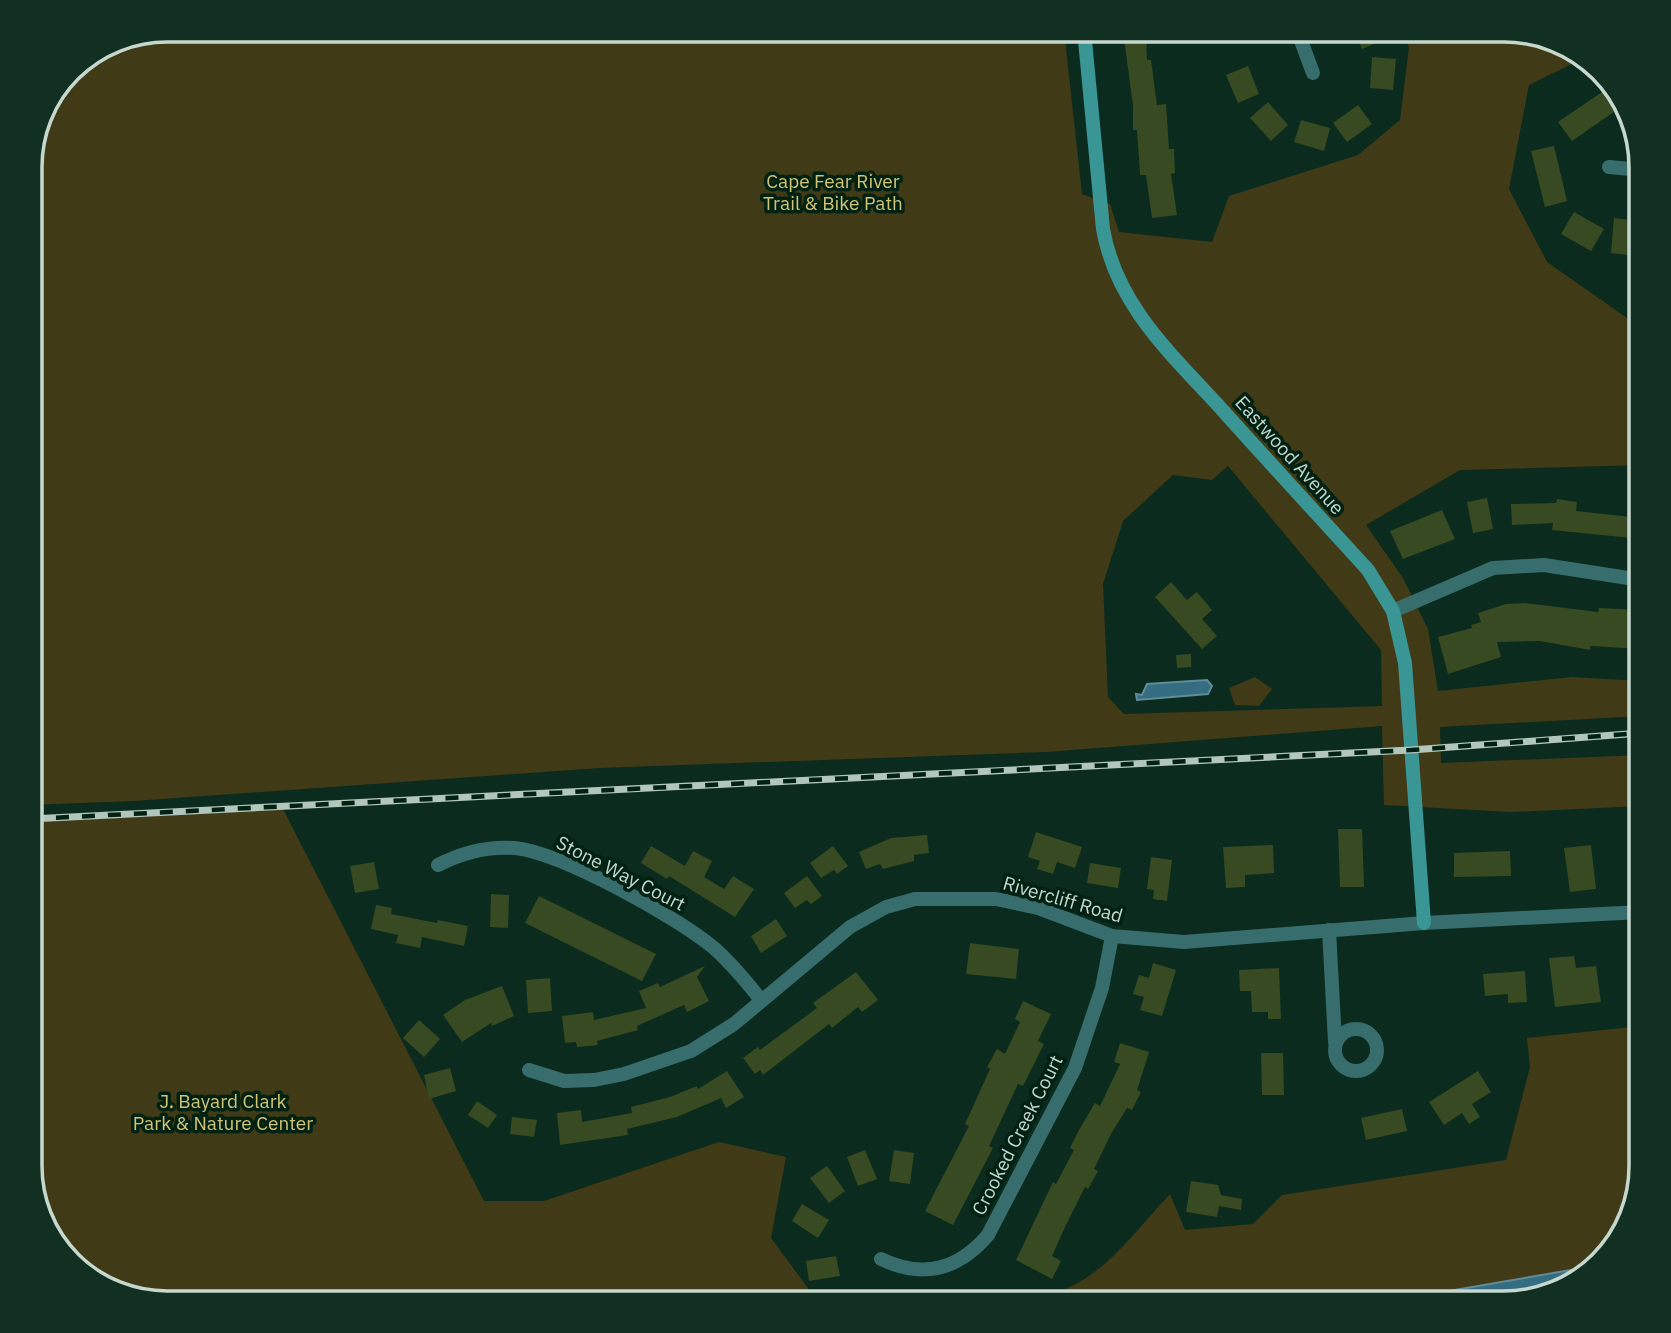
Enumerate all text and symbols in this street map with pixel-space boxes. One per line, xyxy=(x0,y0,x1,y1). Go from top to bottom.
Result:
park label: Cape Fear River Trail & Bike Path xyxy=(763,169,903,215)
street label: Eastwood Avenue xyxy=(1230,391,1350,519)
street label: Stone Way Court xyxy=(552,830,690,916)
street label: Rivercliff Road xyxy=(1000,870,1126,928)
street label: Crooked Creek Court xyxy=(966,1051,1068,1219)
park label: J. Bayard Clark Park & Nature Center xyxy=(133,1089,313,1135)

